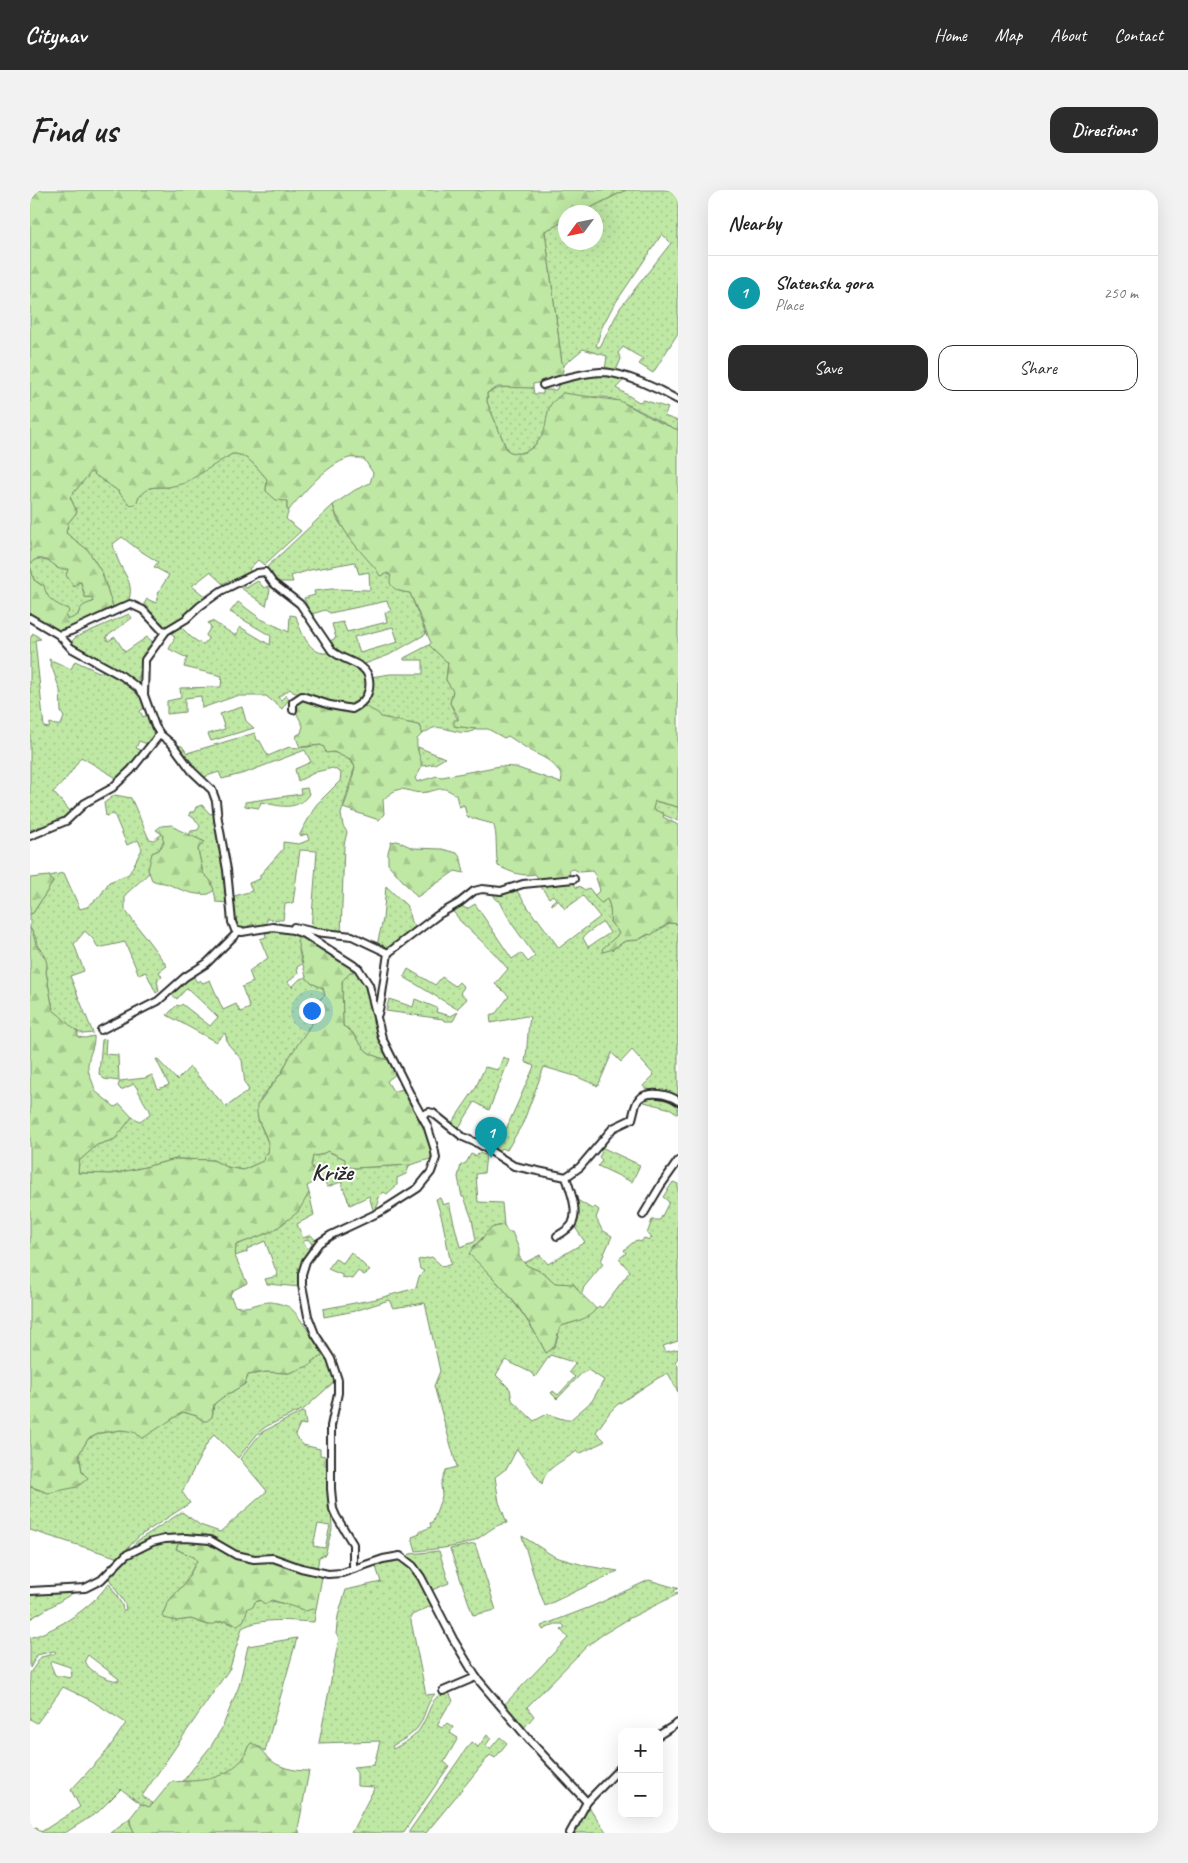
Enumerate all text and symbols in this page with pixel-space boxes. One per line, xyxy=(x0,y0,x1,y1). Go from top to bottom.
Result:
text: Citynav xyxy=(25,20,86,50)
text: Home xyxy=(934,24,967,46)
text: Map xyxy=(995,24,1022,46)
text: About xyxy=(1050,24,1086,46)
text: Contact xyxy=(1114,24,1163,46)
button: Directions xyxy=(1050,107,1158,153)
text: Find us xyxy=(30,108,117,153)
north arrow xyxy=(558,205,603,250)
text: Nearby xyxy=(728,210,781,236)
text: Slatenska gora xyxy=(775,271,873,295)
text: 1 xyxy=(740,283,748,303)
text: 250 m xyxy=(1104,283,1138,303)
text: Place xyxy=(775,295,803,315)
button: Save xyxy=(728,345,928,391)
button: Share xyxy=(938,345,1138,391)
your location xyxy=(299,998,325,1024)
pin: 1 xyxy=(475,1117,507,1158)
district label: Križe xyxy=(311,1157,355,1187)
map controls xyxy=(618,1728,663,1818)
button: + xyxy=(618,1728,663,1773)
button: − xyxy=(618,1773,663,1818)

